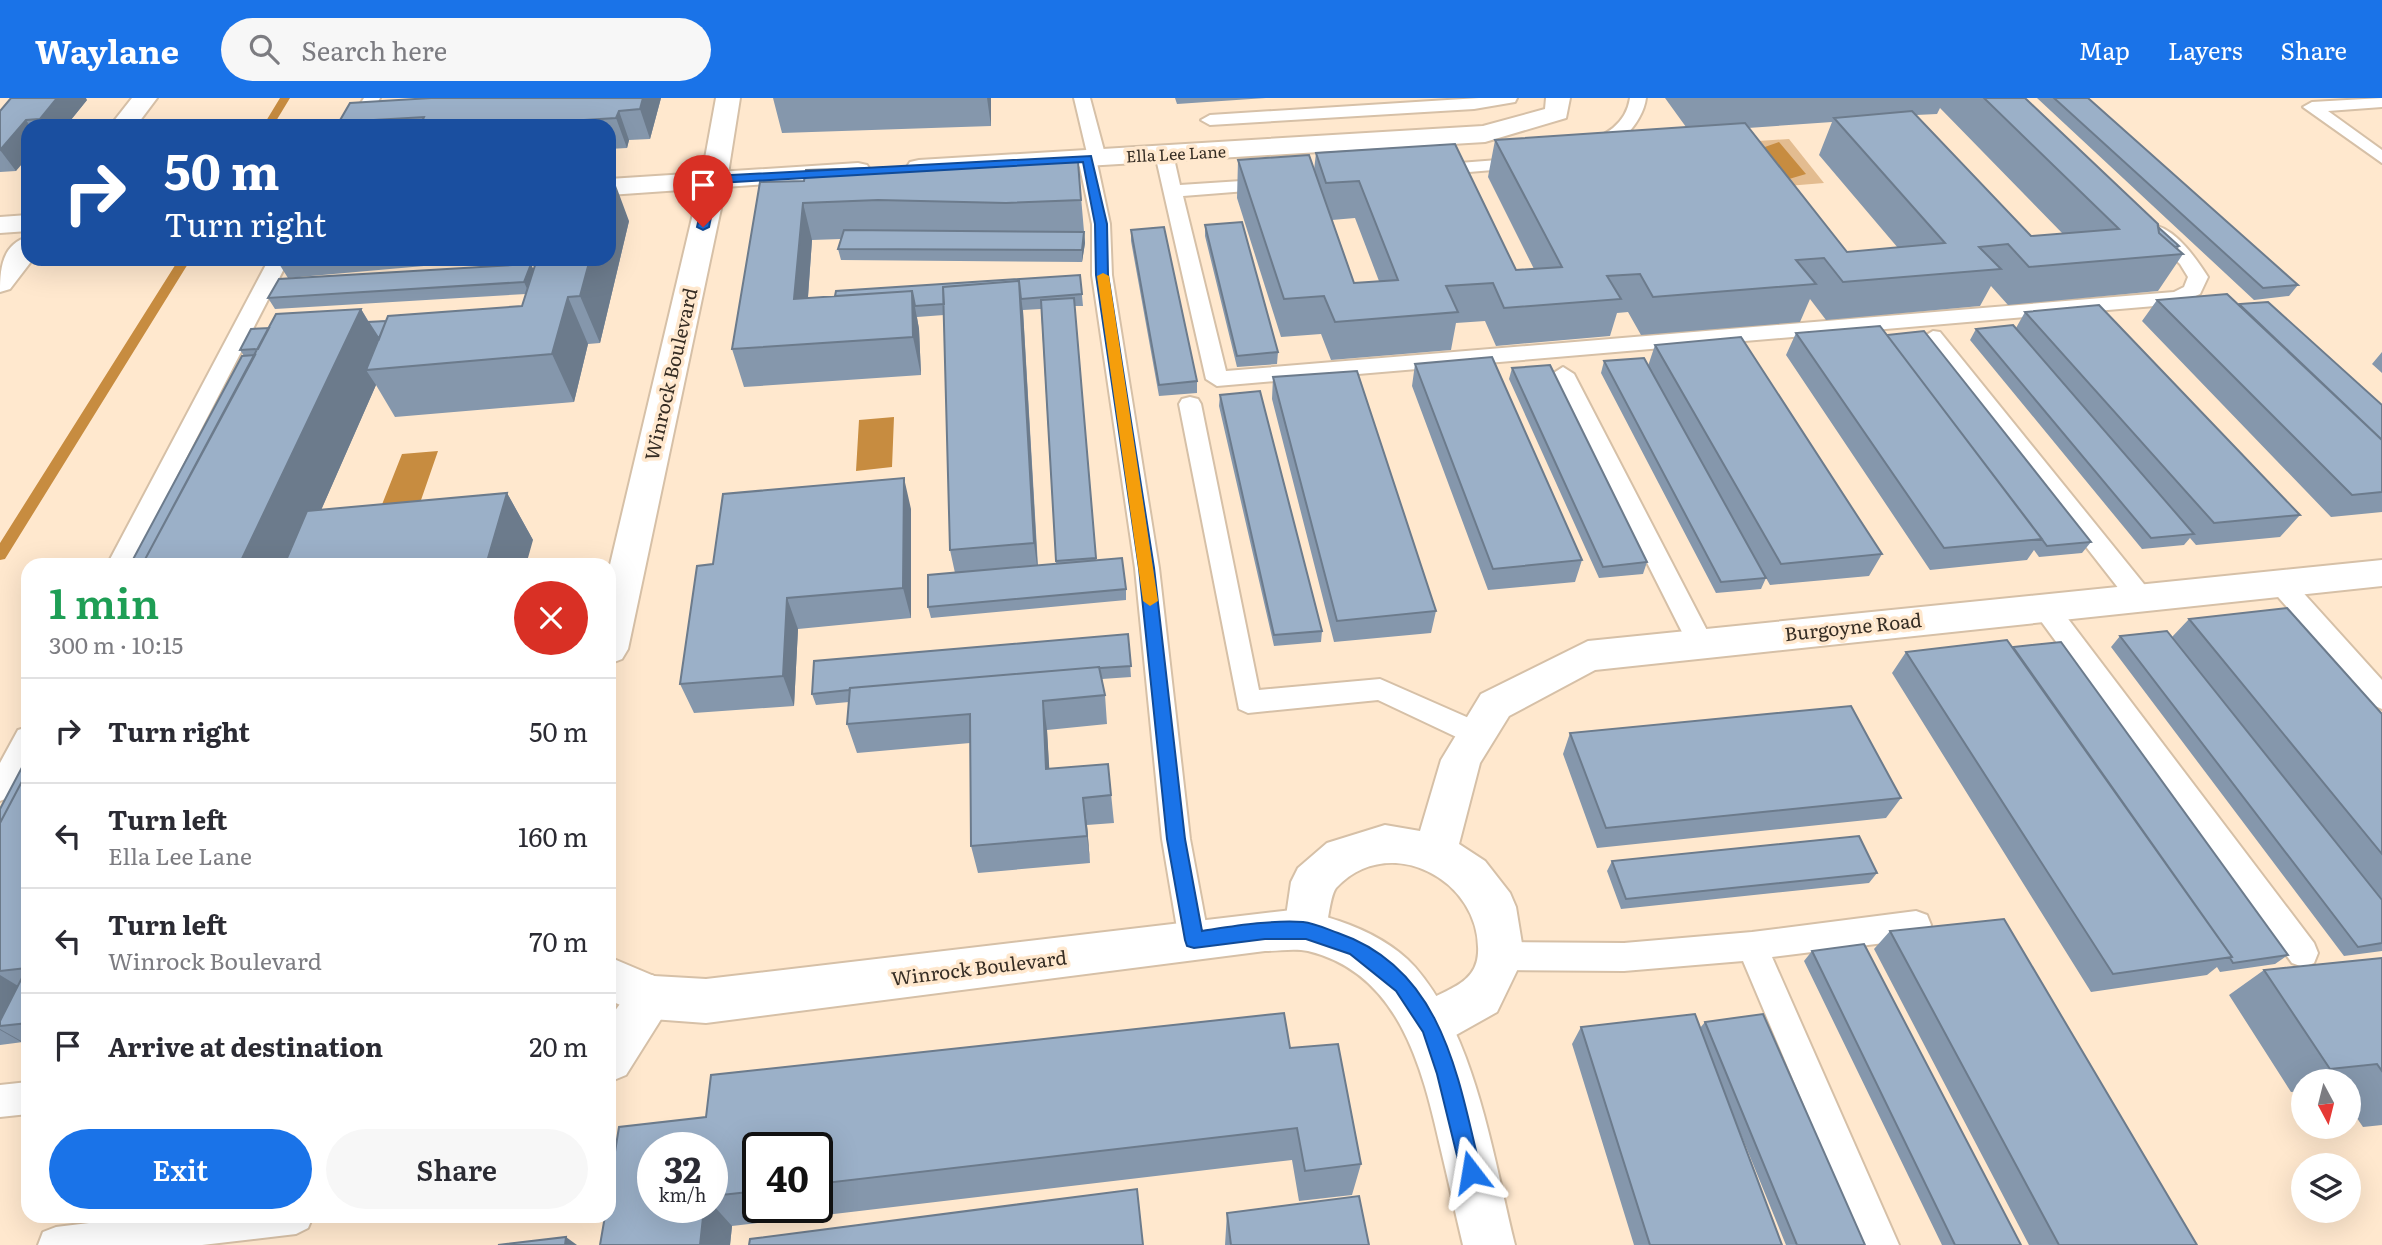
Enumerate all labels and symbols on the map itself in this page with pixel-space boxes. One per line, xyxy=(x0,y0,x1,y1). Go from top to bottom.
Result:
street label: Ella Lee Lane xyxy=(1125,138,1227,168)
pin xyxy=(673,155,733,227)
street label: Winrock Boulevard xyxy=(636,284,704,463)
street label: Burgoyne Road xyxy=(1783,605,1923,647)
street label: Winrock Boulevard xyxy=(890,942,1069,992)
north arrow xyxy=(2291,1069,2361,1139)
speed limit sign: 40 xyxy=(742,1132,833,1223)
position arrow xyxy=(1434,1135,1508,1209)

